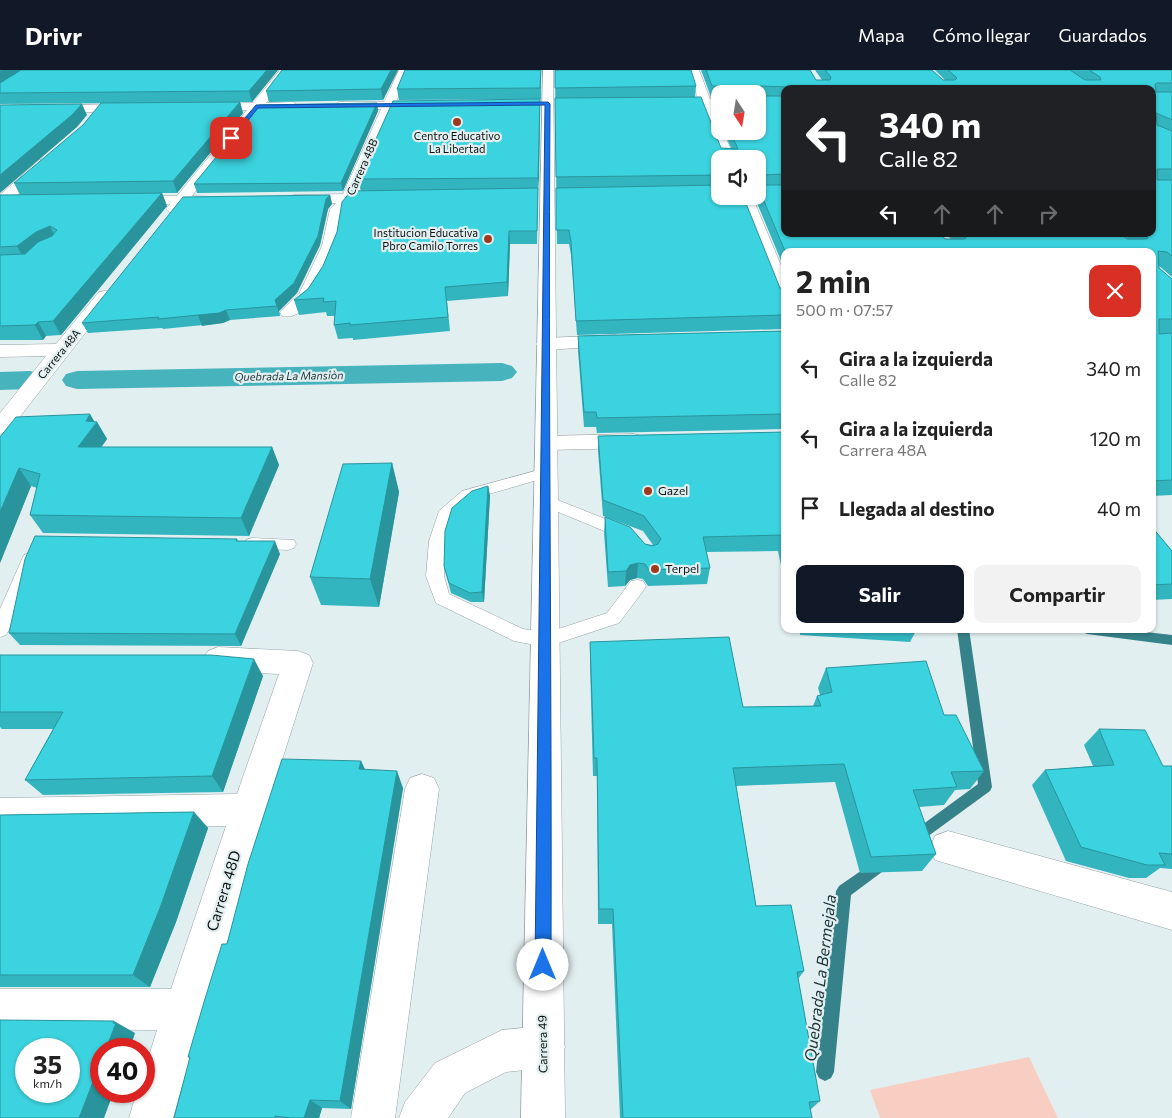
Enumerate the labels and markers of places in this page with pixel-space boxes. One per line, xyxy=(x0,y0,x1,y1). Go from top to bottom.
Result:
marker: Centro Educativo La Libertad xyxy=(451,116,463,128)
pin xyxy=(210,117,252,159)
place label: Centro Educativo La Libertad xyxy=(414,129,501,155)
place label: Institucion Educativa Pbro Camilo Torres xyxy=(374,226,478,252)
marker: Institucion Educativa Pbro Camilo Torres xyxy=(482,233,494,245)
place label: Gazel xyxy=(658,483,688,497)
marker: Gazel xyxy=(642,485,654,497)
place label: Terpel xyxy=(665,561,699,575)
marker: Terpel xyxy=(649,563,661,575)

